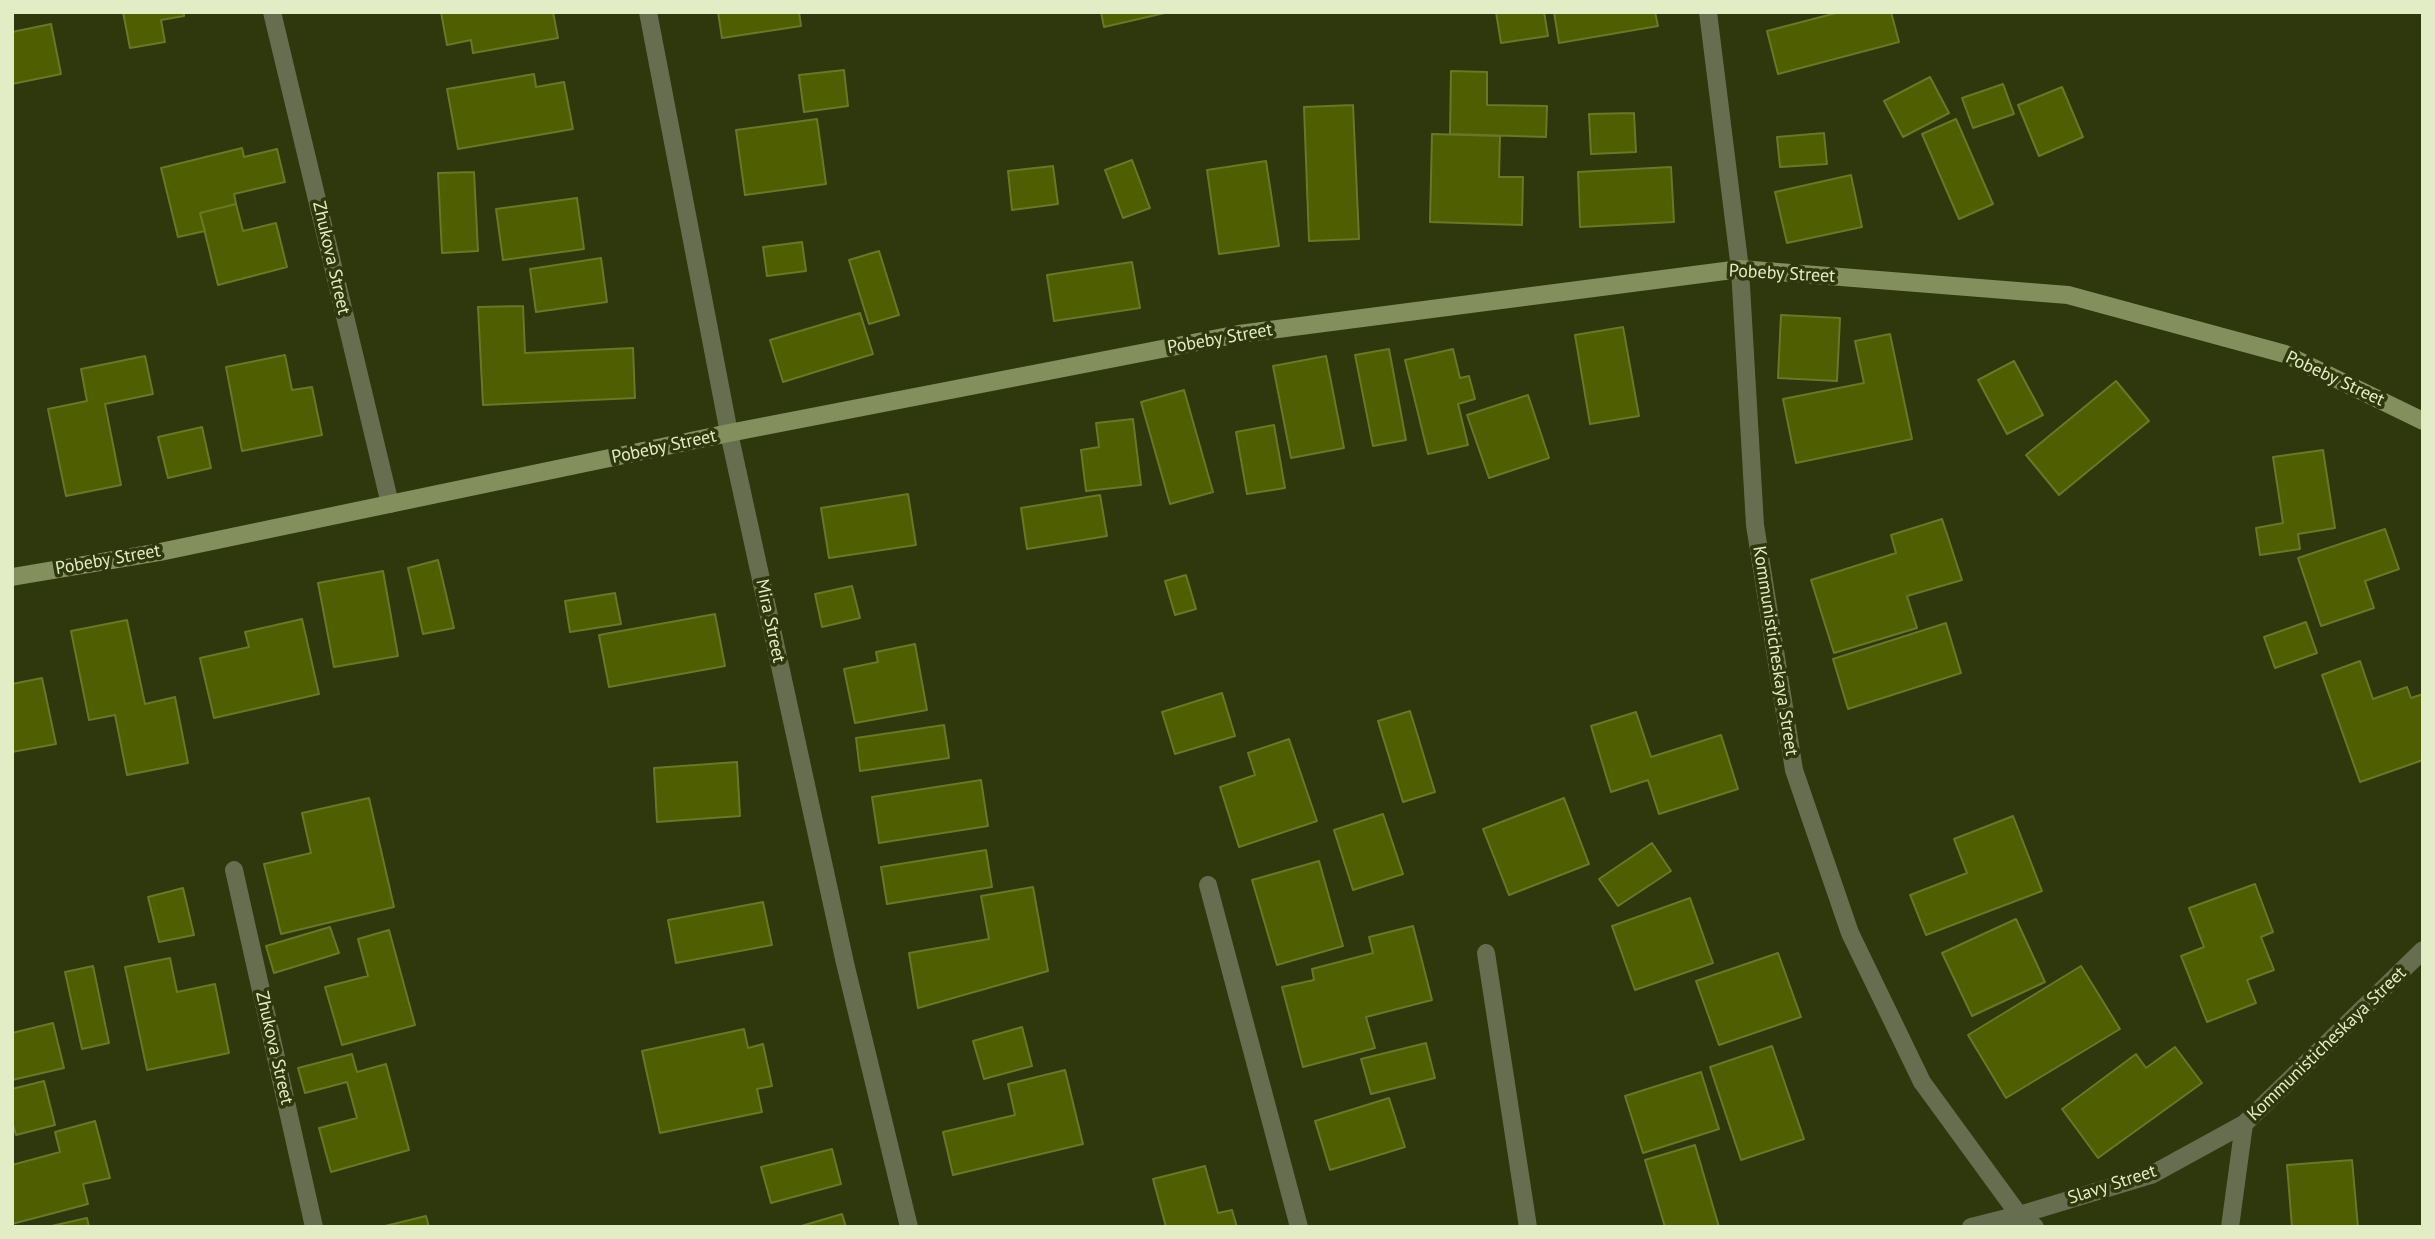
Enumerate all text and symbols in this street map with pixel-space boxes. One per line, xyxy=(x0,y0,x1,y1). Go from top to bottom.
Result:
street label: Zhukova Street xyxy=(307,199,355,317)
street label: Pobeby Street xyxy=(1728,260,1836,288)
street label: Pobeby Street xyxy=(1166,319,1274,359)
street label: Pobeby Street xyxy=(2282,347,2388,411)
street label: Pobeby Street xyxy=(610,425,718,469)
street label: Pobeby Street xyxy=(54,540,162,580)
street label: Kommunisticheskaya Street xyxy=(1748,545,1802,757)
street label: Mira Street xyxy=(751,577,789,665)
street label: Kommunisticheskaya Street xyxy=(2243,963,2411,1125)
street label: Zhukova Street xyxy=(250,989,298,1107)
street label: Slavy Street xyxy=(2065,1161,2159,1209)

